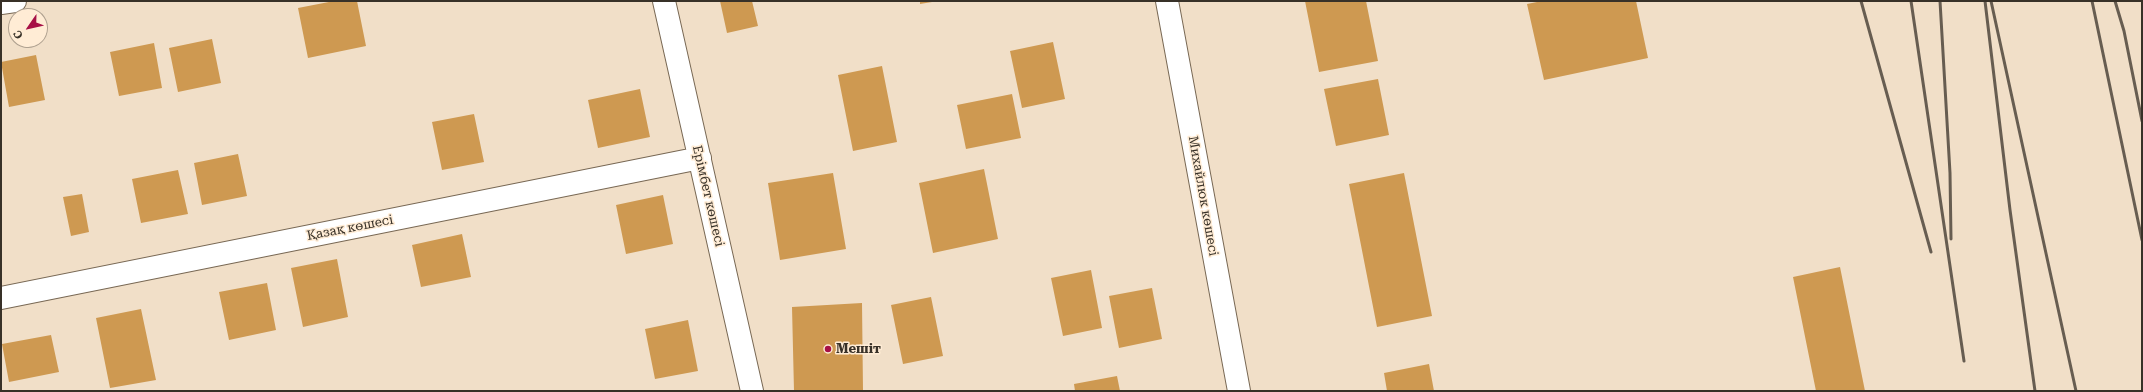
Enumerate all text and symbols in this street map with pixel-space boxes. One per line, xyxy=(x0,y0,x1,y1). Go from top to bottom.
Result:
north arrow xyxy=(8,8,48,48)
text: С xyxy=(11,28,26,41)
street label: Михайлюк көшесі xyxy=(1185,135,1221,257)
street label: Ерімбет көшесі xyxy=(689,144,727,248)
street label: Қазақ көшесі xyxy=(305,212,395,244)
place label: Мешіт xyxy=(836,341,881,357)
marker: Мешіт xyxy=(823,344,833,354)

